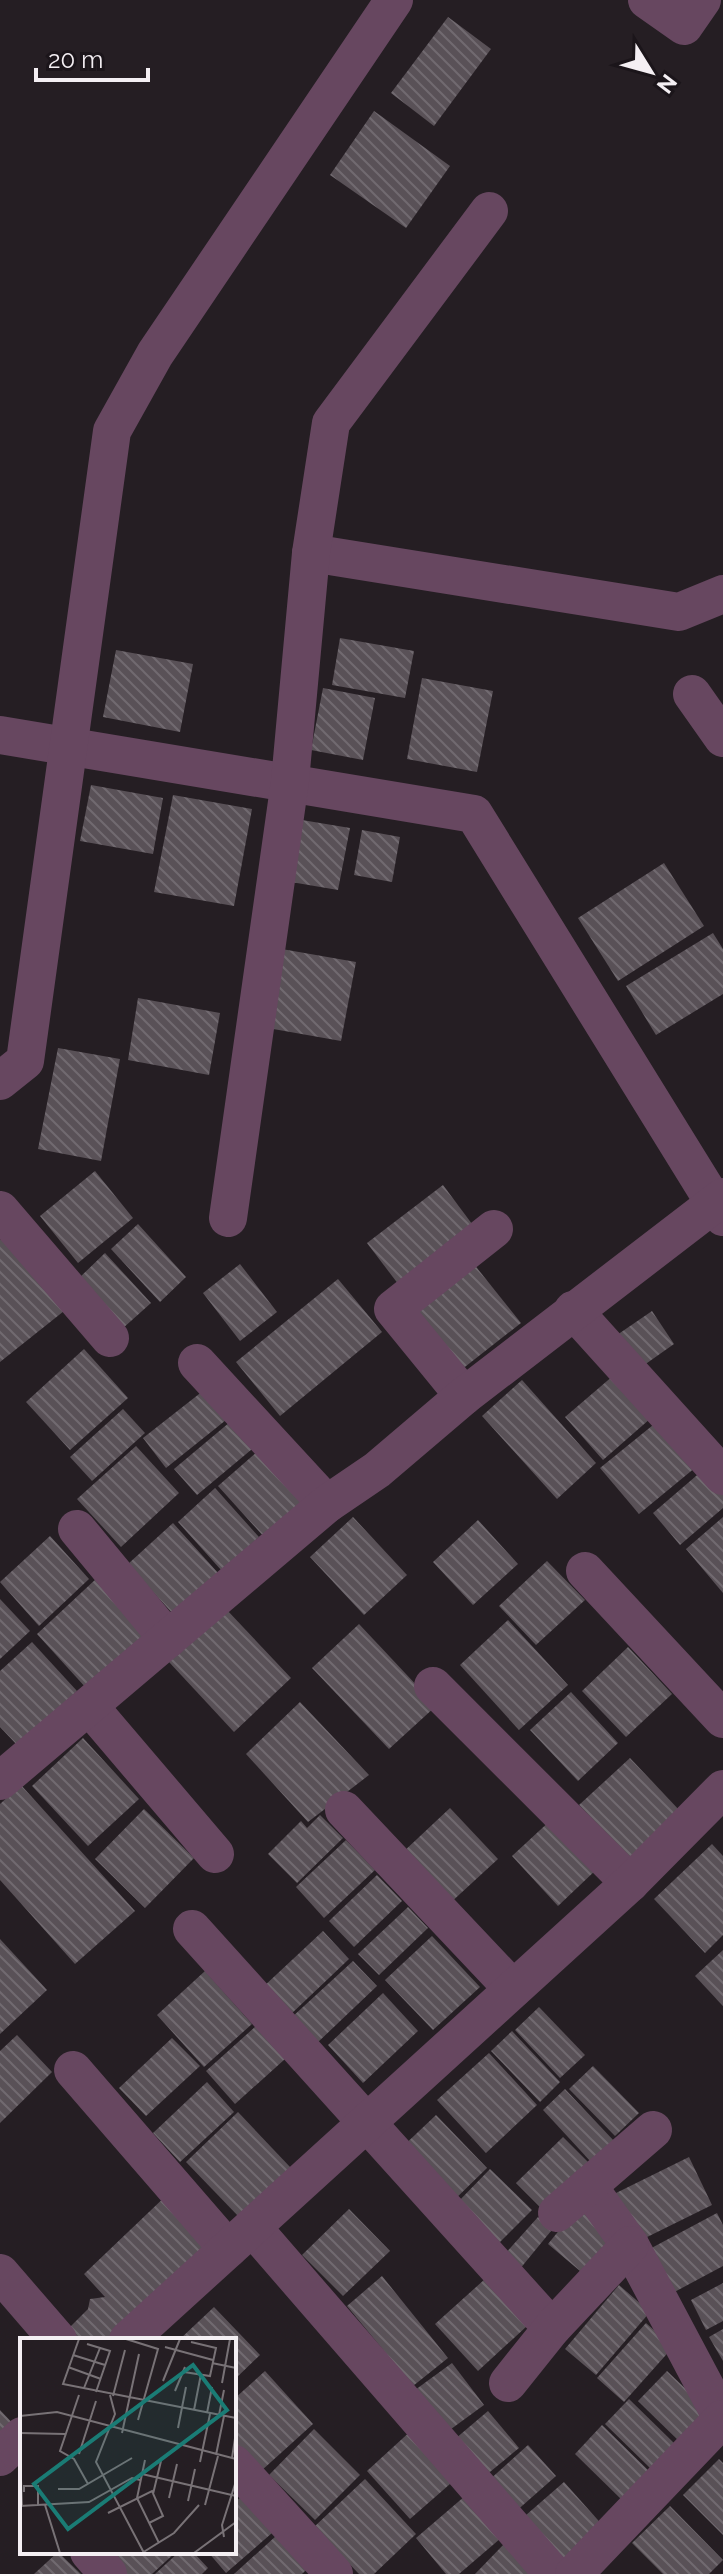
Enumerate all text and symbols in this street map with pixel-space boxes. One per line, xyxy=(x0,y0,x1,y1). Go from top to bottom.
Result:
scale bar xyxy=(36,32,148,82)
north arrow xyxy=(611,32,691,112)
text: 20 m xyxy=(48,45,103,74)
text: N xyxy=(652,70,682,99)
inset map xyxy=(20,2338,236,2554)

